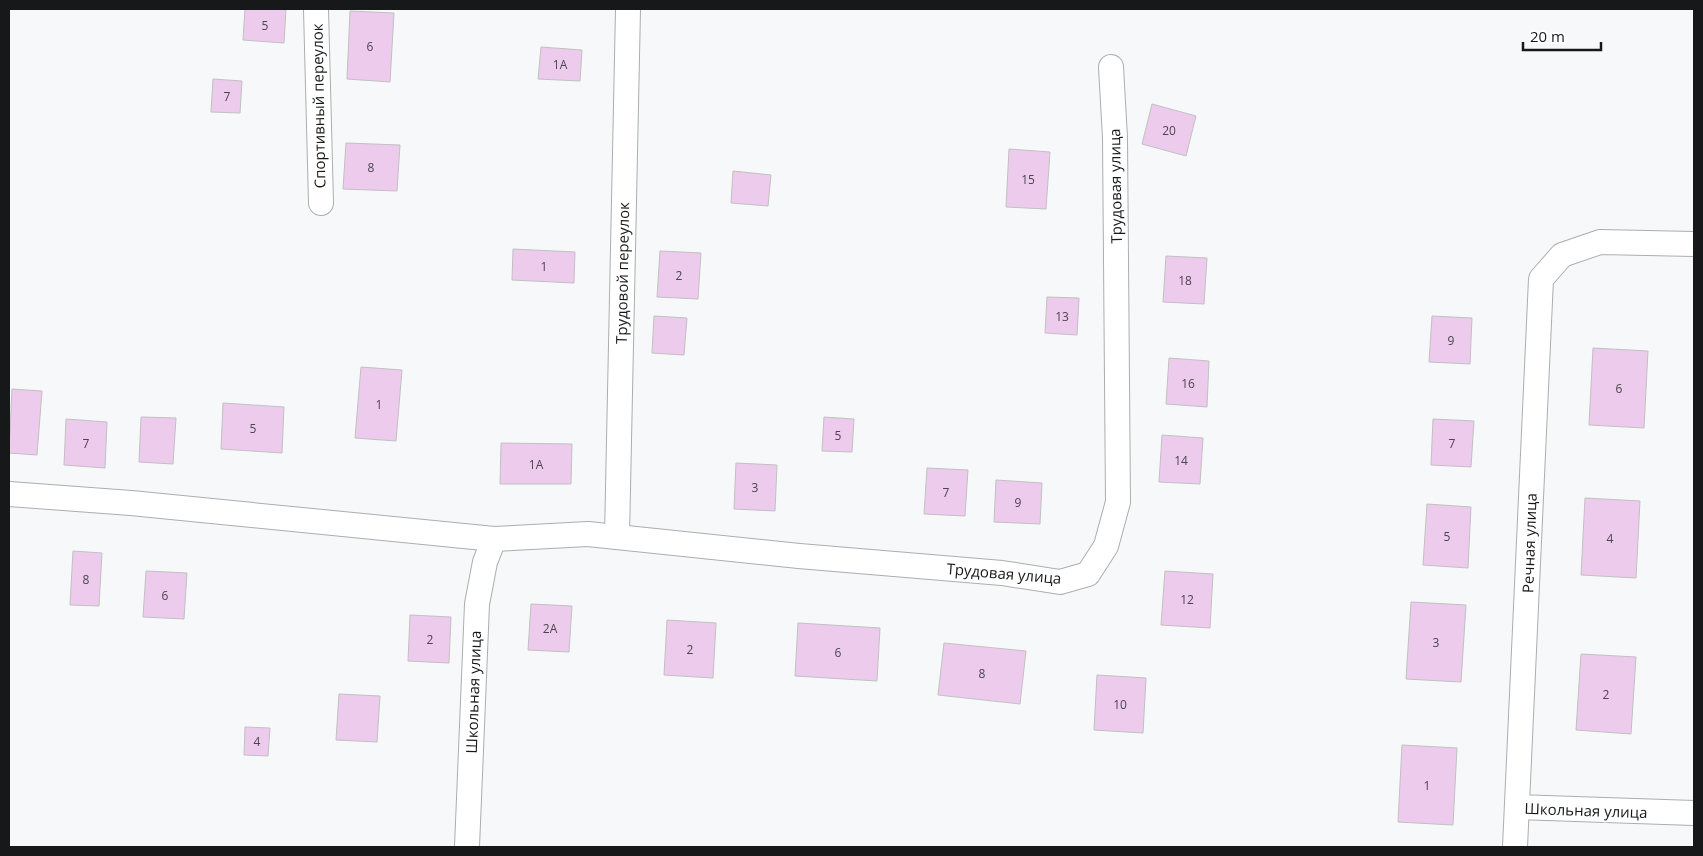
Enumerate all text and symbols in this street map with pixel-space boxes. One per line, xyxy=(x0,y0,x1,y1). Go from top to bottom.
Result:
house number: 5 xyxy=(262,17,269,34)
scale bar xyxy=(1523,20,1600,52)
street label: Спортивный переулок xyxy=(307,23,329,189)
text: 20 m xyxy=(1530,26,1565,46)
house number: 6 xyxy=(367,38,374,55)
house number: 1А xyxy=(553,56,568,73)
house number: 7 xyxy=(224,88,231,105)
house number: 20 xyxy=(1162,122,1176,139)
street label: Трудовая улица xyxy=(1104,128,1126,244)
house number: 8 xyxy=(368,159,375,176)
house number: 15 xyxy=(1021,171,1035,188)
street label: Трудовой переулок xyxy=(611,202,633,344)
house number: 1 xyxy=(541,258,547,275)
house number: 2 xyxy=(676,267,683,284)
house number: 18 xyxy=(1178,272,1192,289)
house number: 13 xyxy=(1055,308,1069,325)
house number: 9 xyxy=(1448,332,1455,349)
house number: 16 xyxy=(1181,375,1195,392)
house number: 6 xyxy=(1616,380,1623,397)
house number: 1 xyxy=(376,396,382,413)
house number: 5 xyxy=(250,420,257,437)
house number: 5 xyxy=(835,427,842,444)
house number: 7 xyxy=(83,435,90,452)
house number: 7 xyxy=(1449,435,1456,452)
house number: 14 xyxy=(1174,452,1188,469)
house number: 1А xyxy=(529,456,544,473)
house number: 3 xyxy=(752,479,759,496)
house number: 7 xyxy=(943,484,950,501)
street label: Речная улица xyxy=(1517,493,1541,593)
house number: 9 xyxy=(1015,494,1022,511)
house number: 5 xyxy=(1444,528,1451,545)
house number: 4 xyxy=(1607,530,1614,547)
street label: Трудовая улица xyxy=(946,558,1062,588)
house number: 8 xyxy=(83,571,90,588)
house number: 6 xyxy=(162,587,169,604)
house number: 12 xyxy=(1180,591,1194,608)
house number: 2А xyxy=(543,620,558,637)
street label: Школьная улица xyxy=(461,630,485,754)
house number: 2 xyxy=(427,631,434,648)
house number: 3 xyxy=(1433,634,1440,651)
house number: 2 xyxy=(687,641,694,658)
house number: 6 xyxy=(835,644,842,661)
house number: 8 xyxy=(979,665,986,682)
house number: 2 xyxy=(1603,686,1610,703)
house number: 10 xyxy=(1113,696,1127,713)
house number: 4 xyxy=(254,733,261,750)
house number: 1 xyxy=(1424,777,1430,794)
street label: Школьная улица xyxy=(1524,798,1648,822)

